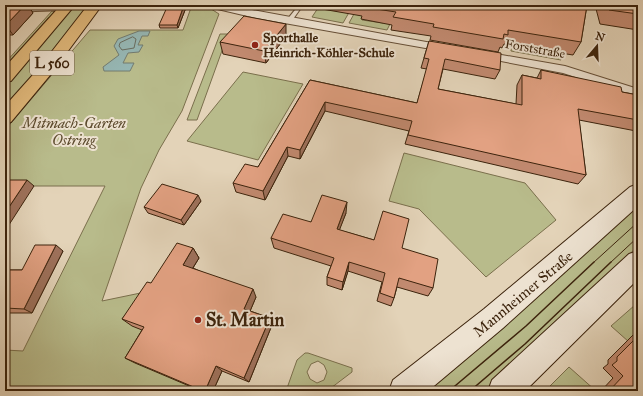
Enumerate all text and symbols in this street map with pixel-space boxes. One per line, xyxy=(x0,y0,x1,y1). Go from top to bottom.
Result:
north arrow xyxy=(577,26,617,66)
text: N xyxy=(594,29,607,45)
place label: Sporthalle Heinrich-Köhler-Schule xyxy=(263,30,395,61)
street label: Forststraße xyxy=(504,36,567,62)
marker: Sporthalle Heinrich-Köhler-Schule xyxy=(250,40,260,50)
road number: L 560 xyxy=(30,51,74,75)
park label: Mitmach-Garten Ostring xyxy=(20,114,126,149)
street label: Mannheimer Straße xyxy=(470,247,576,341)
place label: St. Martin xyxy=(206,309,285,331)
marker: St. Martin xyxy=(193,315,203,325)

